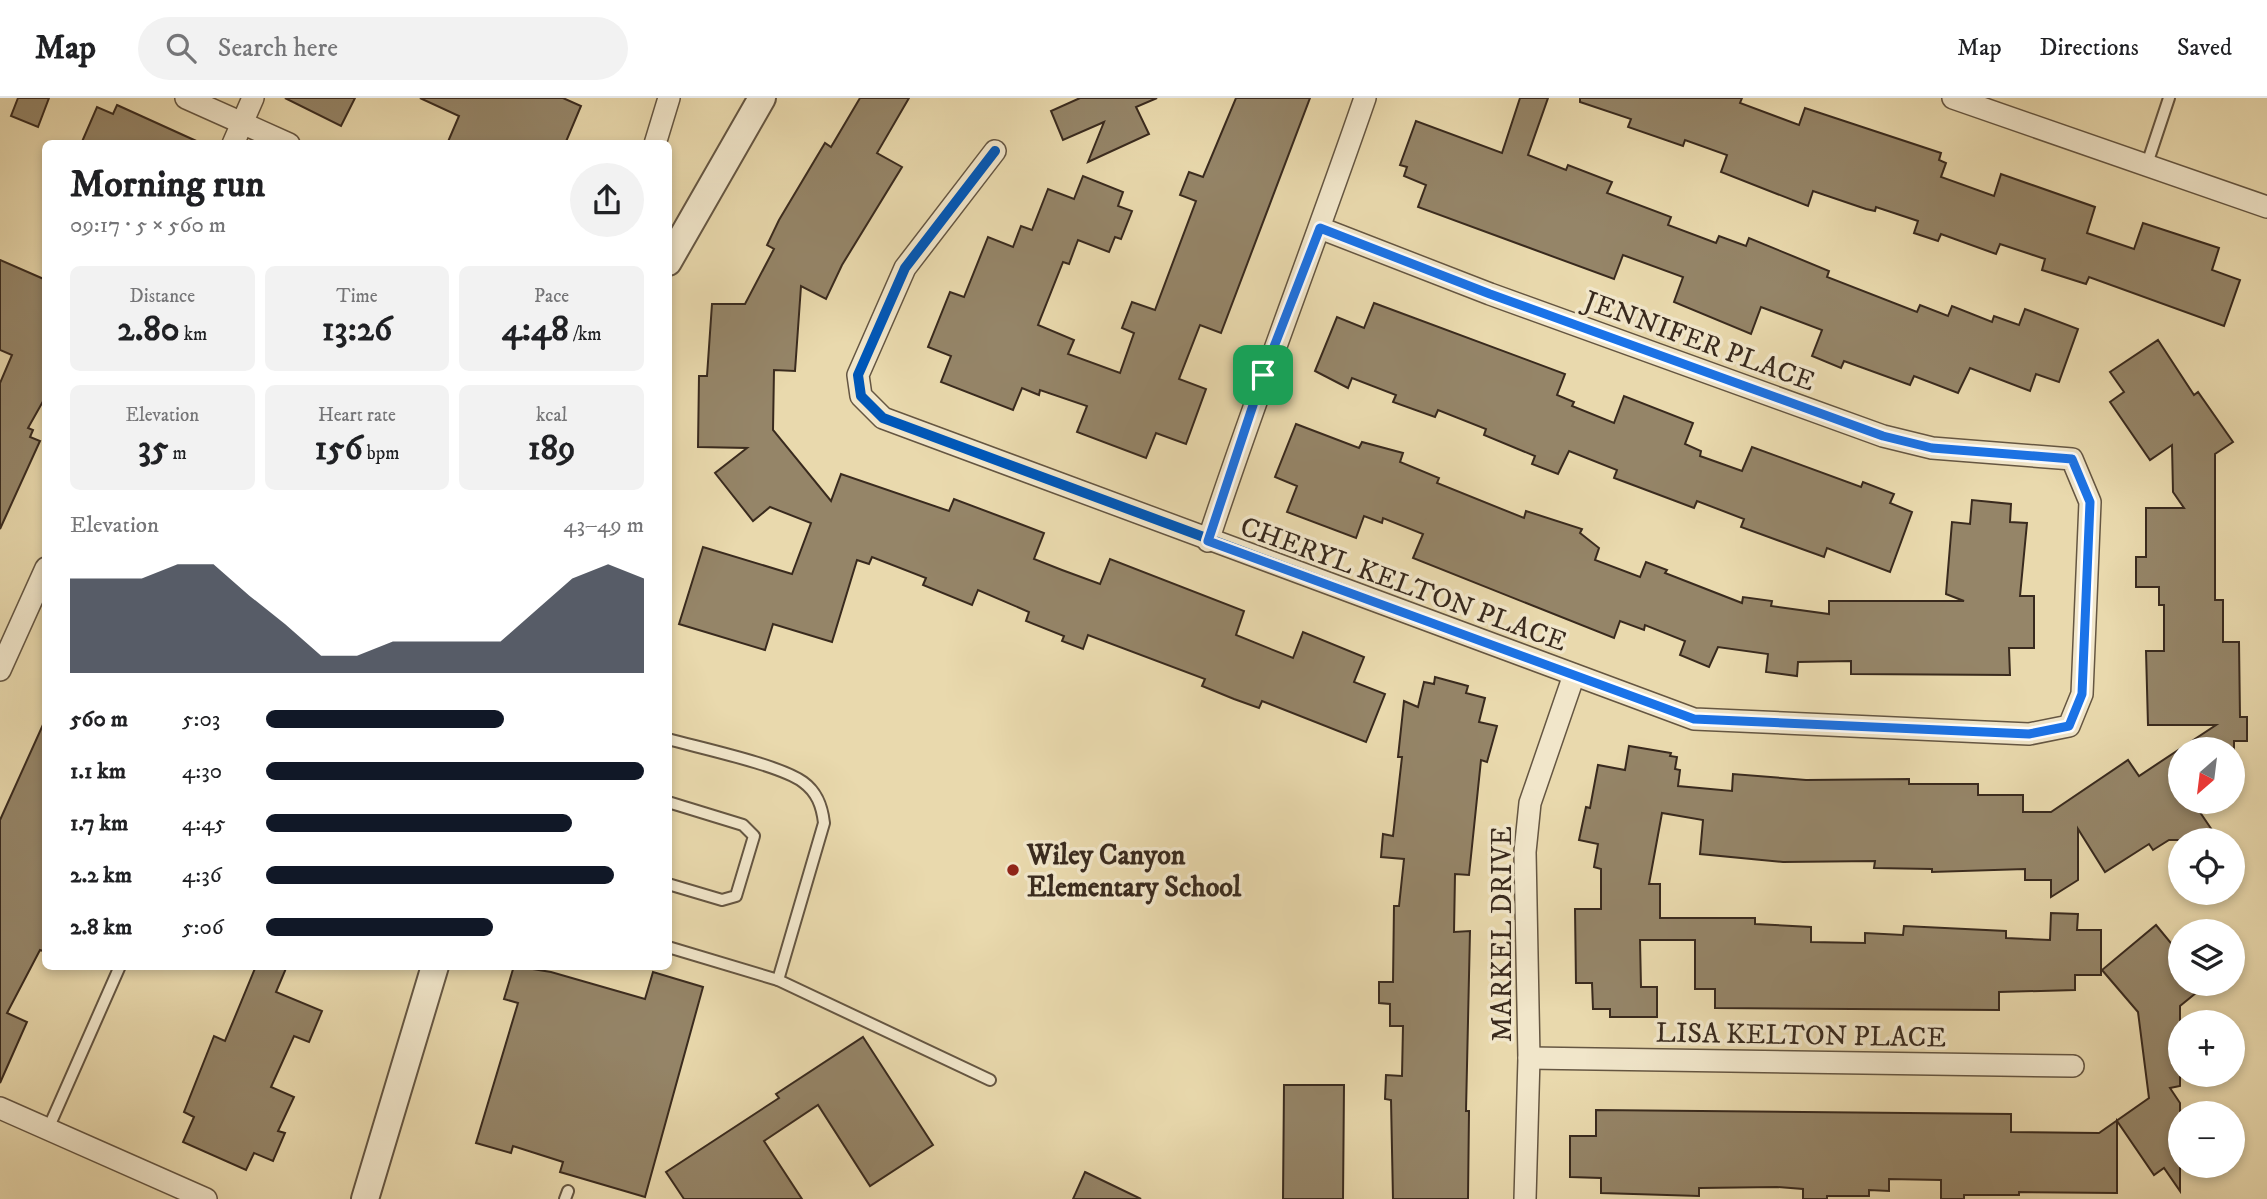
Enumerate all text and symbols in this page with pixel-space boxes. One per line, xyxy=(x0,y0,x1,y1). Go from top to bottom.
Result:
search box xyxy=(138,17,628,80)
text: Map xyxy=(35,28,96,69)
icon: search xyxy=(162,29,200,67)
text: Search here xyxy=(218,32,338,65)
text: Map xyxy=(1957,33,2002,63)
text: Directions xyxy=(2040,33,2139,63)
text: Saved xyxy=(2177,33,2232,63)
text: Morning run xyxy=(70,161,265,209)
button: share xyxy=(570,163,644,237)
text: 09:17 · 5 × 560 m xyxy=(70,211,226,240)
street label: JENNIFER PLACE xyxy=(1576,282,1820,399)
text: Distance xyxy=(130,285,195,308)
text: Time xyxy=(336,285,378,308)
text: Pace xyxy=(534,285,569,308)
text: 2.80 xyxy=(117,308,180,352)
text: 13:26 xyxy=(322,308,392,352)
text: 4:48 xyxy=(502,308,569,352)
text: km xyxy=(180,323,207,346)
text: /km xyxy=(569,323,602,346)
pin xyxy=(1233,345,1293,405)
icon: arrive xyxy=(1244,356,1282,394)
text: Elevation xyxy=(126,404,199,427)
text: Heart rate xyxy=(318,404,396,427)
text: kcal xyxy=(536,404,567,427)
text: 35 xyxy=(138,427,168,471)
text: 156 xyxy=(314,427,363,471)
text: 189 xyxy=(528,427,576,471)
text: m xyxy=(168,442,187,465)
text: bpm xyxy=(363,442,400,465)
street label: CHERYL KELTON PLACE xyxy=(1236,509,1571,660)
text: Elevation xyxy=(70,511,159,540)
text: 43–49 m xyxy=(563,511,644,540)
text: 560 m xyxy=(70,705,128,734)
text: 5:03 xyxy=(182,705,220,734)
north arrow xyxy=(2168,737,2245,814)
map controls xyxy=(2168,737,2245,1178)
text: 1.1 km xyxy=(70,757,126,786)
text: 4:30 xyxy=(182,757,222,786)
text: 1.7 km xyxy=(70,809,128,838)
text: 4:45 xyxy=(182,809,226,838)
street label: MARKEL DRIVE xyxy=(1485,826,1520,1042)
button: locate xyxy=(2168,828,2245,905)
place label: Wiley Canyon Elementary School xyxy=(1026,838,1242,905)
text: 2.2 km xyxy=(70,861,132,890)
text: 4:36 xyxy=(182,861,222,890)
marker: Wiley Canyon Elementary School xyxy=(1005,862,1021,878)
text: 2.8 km xyxy=(70,913,132,942)
text: 5:06 xyxy=(182,913,224,942)
button: layers xyxy=(2168,919,2245,996)
button: + xyxy=(2168,1010,2245,1087)
street label: LISA KELTON PLACE xyxy=(1655,1015,1947,1056)
button: − xyxy=(2168,1101,2245,1178)

